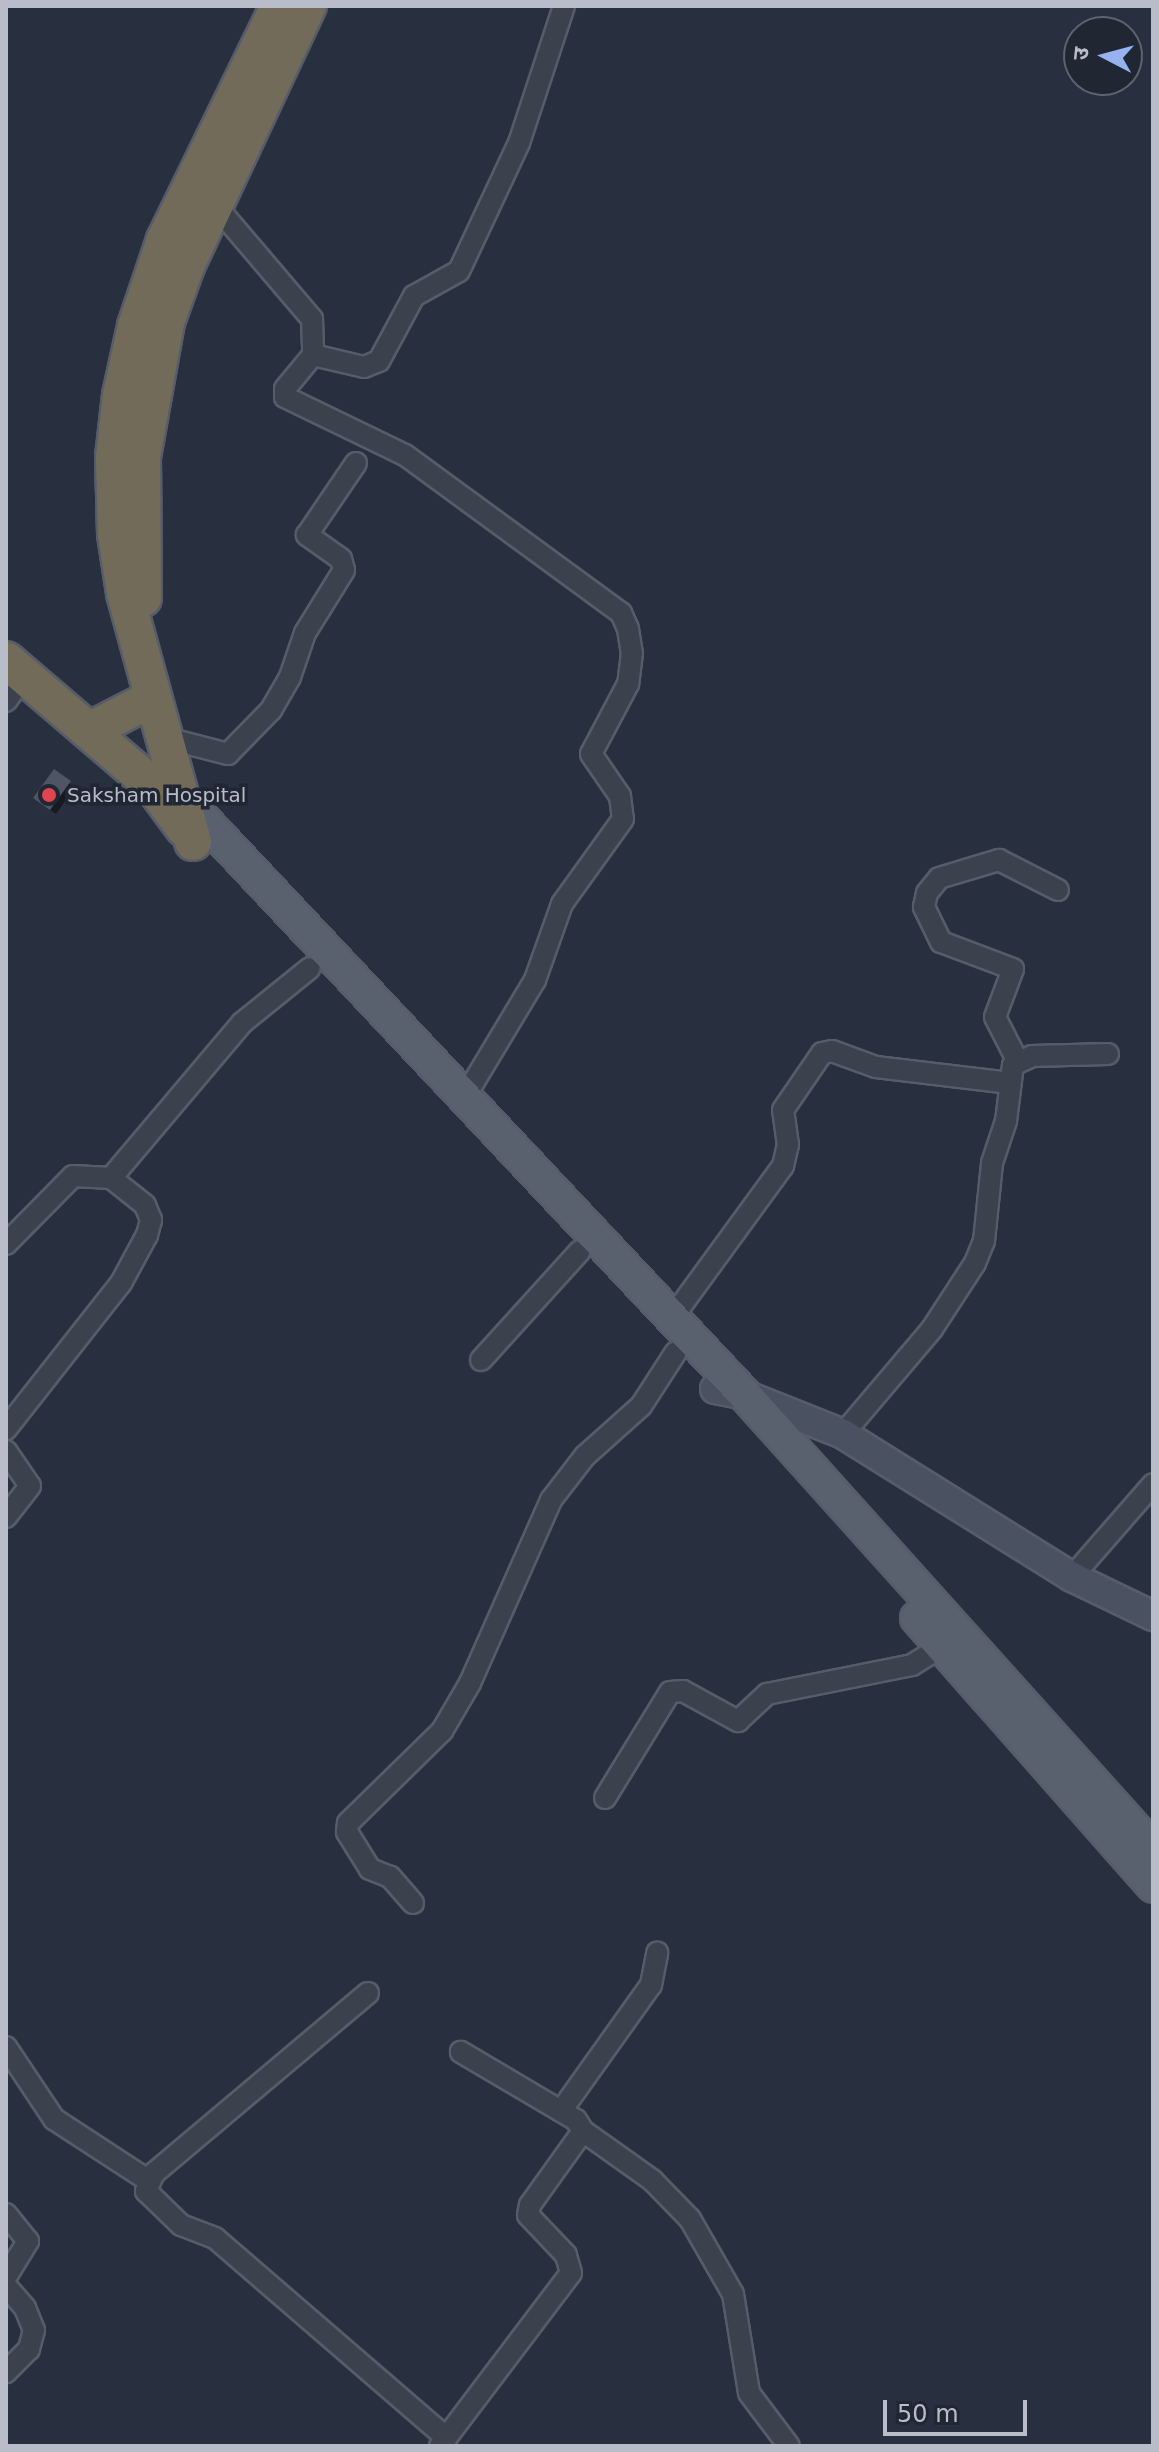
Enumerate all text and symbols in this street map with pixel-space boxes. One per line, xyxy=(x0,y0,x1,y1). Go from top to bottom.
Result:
north arrow xyxy=(1063,16,1143,96)
text: उ xyxy=(1068,46,1094,61)
place label: Saksham Hospital xyxy=(67,783,246,807)
marker: Saksham Hospital xyxy=(38,784,60,806)
scale bar xyxy=(887,2384,1031,2434)
text: 50 m xyxy=(897,2400,959,2428)

